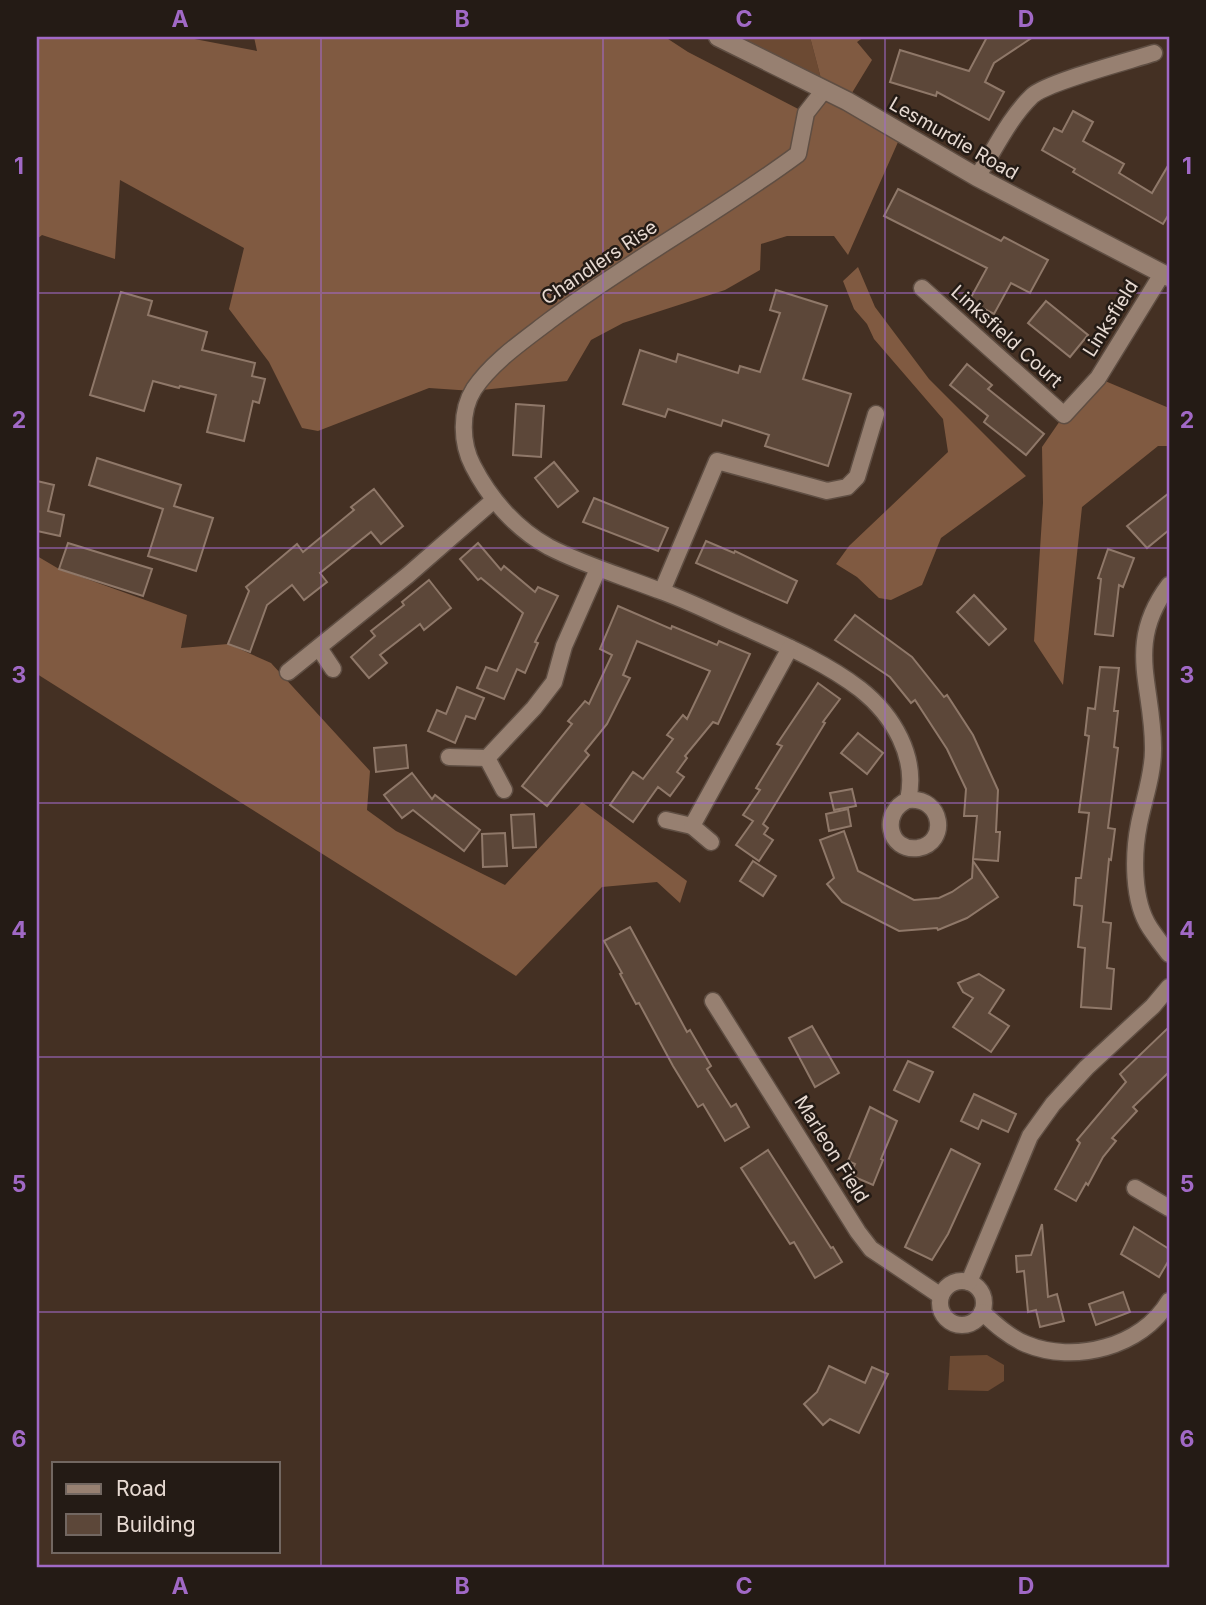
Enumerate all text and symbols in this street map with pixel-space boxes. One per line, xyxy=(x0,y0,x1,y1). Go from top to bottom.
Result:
text: A xyxy=(171,5,189,33)
text: B xyxy=(454,5,470,33)
text: C xyxy=(735,5,753,33)
text: D xyxy=(1018,5,1034,33)
street label: Lesmurdie Road xyxy=(885,92,1022,185)
text: 1 xyxy=(14,152,24,180)
text: 1 xyxy=(1182,152,1192,180)
street label: Chandlers Rise xyxy=(537,215,662,310)
street label: Linksfield xyxy=(1078,276,1143,361)
street label: Linksfield Court xyxy=(946,280,1067,392)
text: 2 xyxy=(12,406,26,434)
text: 2 xyxy=(1180,406,1194,434)
text: 3 xyxy=(12,661,26,689)
text: 3 xyxy=(1180,661,1194,689)
text: 4 xyxy=(11,916,27,944)
text: 4 xyxy=(1179,916,1195,944)
street label: Marleon Field xyxy=(789,1091,874,1207)
text: 5 xyxy=(12,1170,26,1198)
text: 5 xyxy=(1180,1170,1194,1198)
text: 6 xyxy=(12,1425,26,1453)
text: 6 xyxy=(1180,1425,1194,1453)
legend xyxy=(52,1462,280,1552)
text: Road xyxy=(116,1476,167,1501)
text: Building xyxy=(116,1512,196,1537)
text: A xyxy=(171,1572,189,1600)
text: B xyxy=(454,1572,470,1600)
text: C xyxy=(735,1572,753,1600)
text: D xyxy=(1018,1572,1034,1600)

